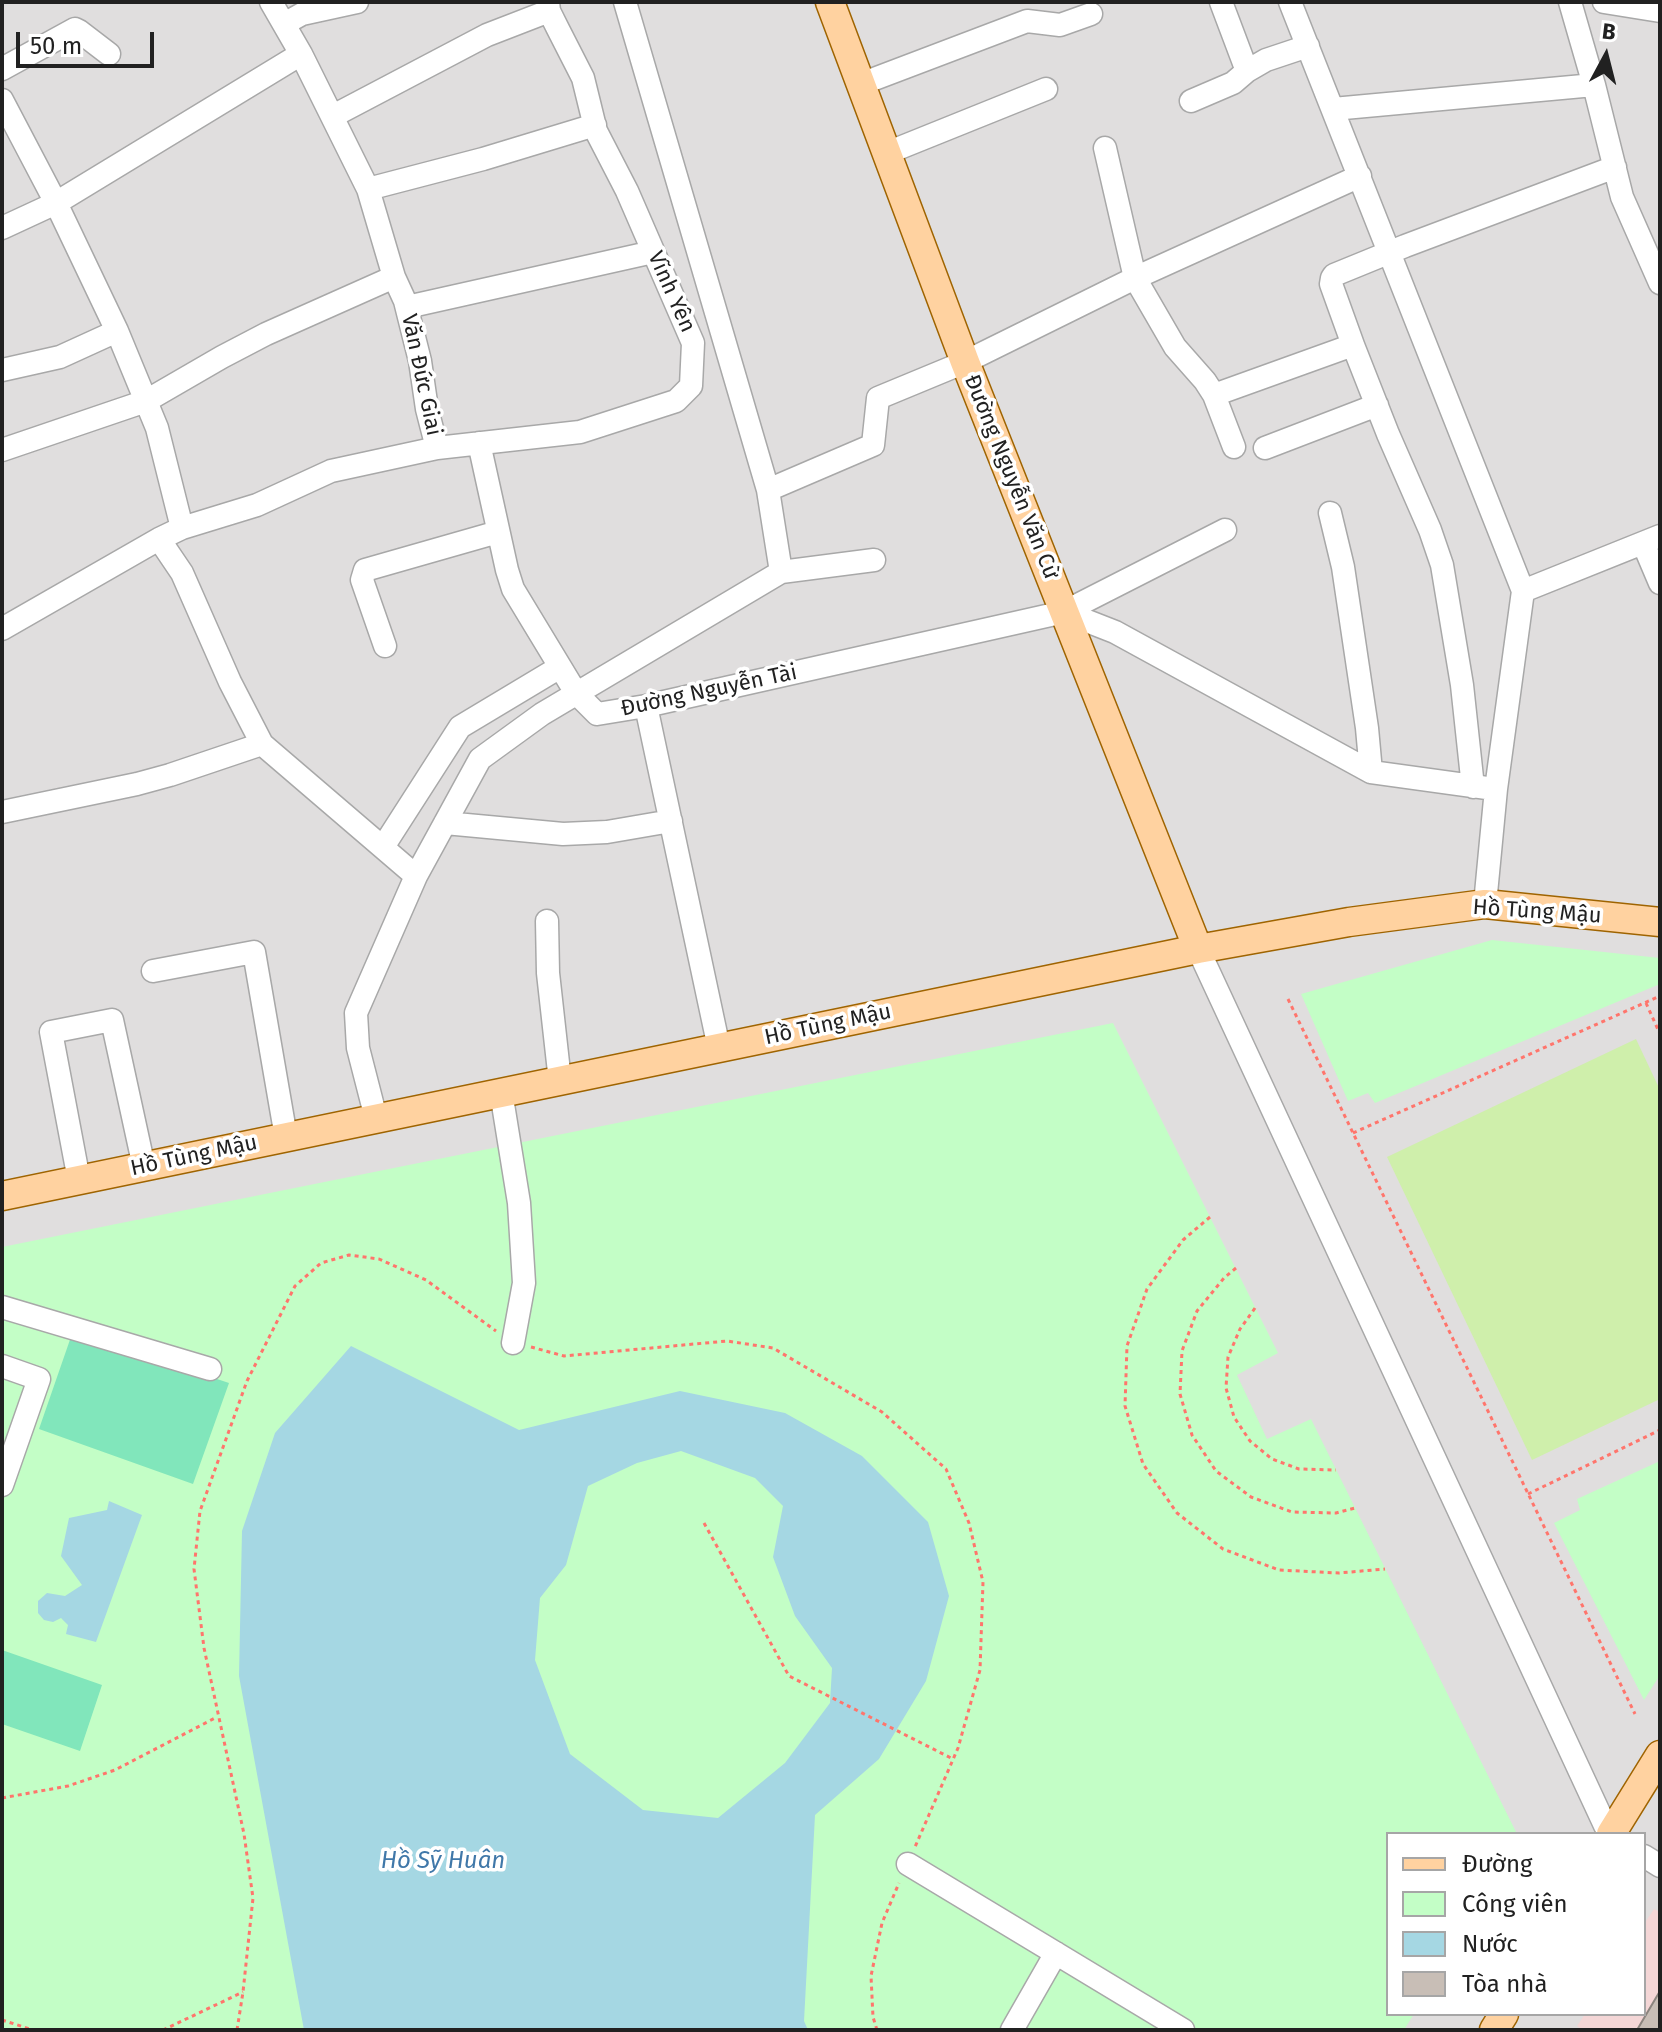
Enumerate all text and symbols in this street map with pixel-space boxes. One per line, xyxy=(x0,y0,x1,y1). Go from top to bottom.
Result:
scale bar xyxy=(20,16,158,66)
north arrow xyxy=(1566,16,1646,96)
text: B xyxy=(1601,17,1617,46)
text: 50 m xyxy=(30,32,82,60)
street label: Vĩnh Yên xyxy=(641,247,701,337)
street label: Văn Đức Giai xyxy=(395,312,447,438)
street label: Đường Nguyễn Văn Cừ xyxy=(958,371,1064,583)
street label: Đường Nguyễn Tài xyxy=(619,659,799,723)
street label: Hồ Tùng Mậu xyxy=(1472,894,1602,930)
street label: Hồ Tùng Mậu xyxy=(762,999,894,1051)
street label: Hồ Tùng Mậu xyxy=(128,1130,260,1182)
legend xyxy=(1386,1832,1646,2016)
water label: Hồ Sỹ Huân xyxy=(381,1847,505,1875)
text: Đường xyxy=(1462,1850,1533,1878)
text: Công viên xyxy=(1462,1890,1568,1918)
text: Nước xyxy=(1462,1930,1518,1958)
text: Tòa nhà xyxy=(1462,1970,1547,1998)

